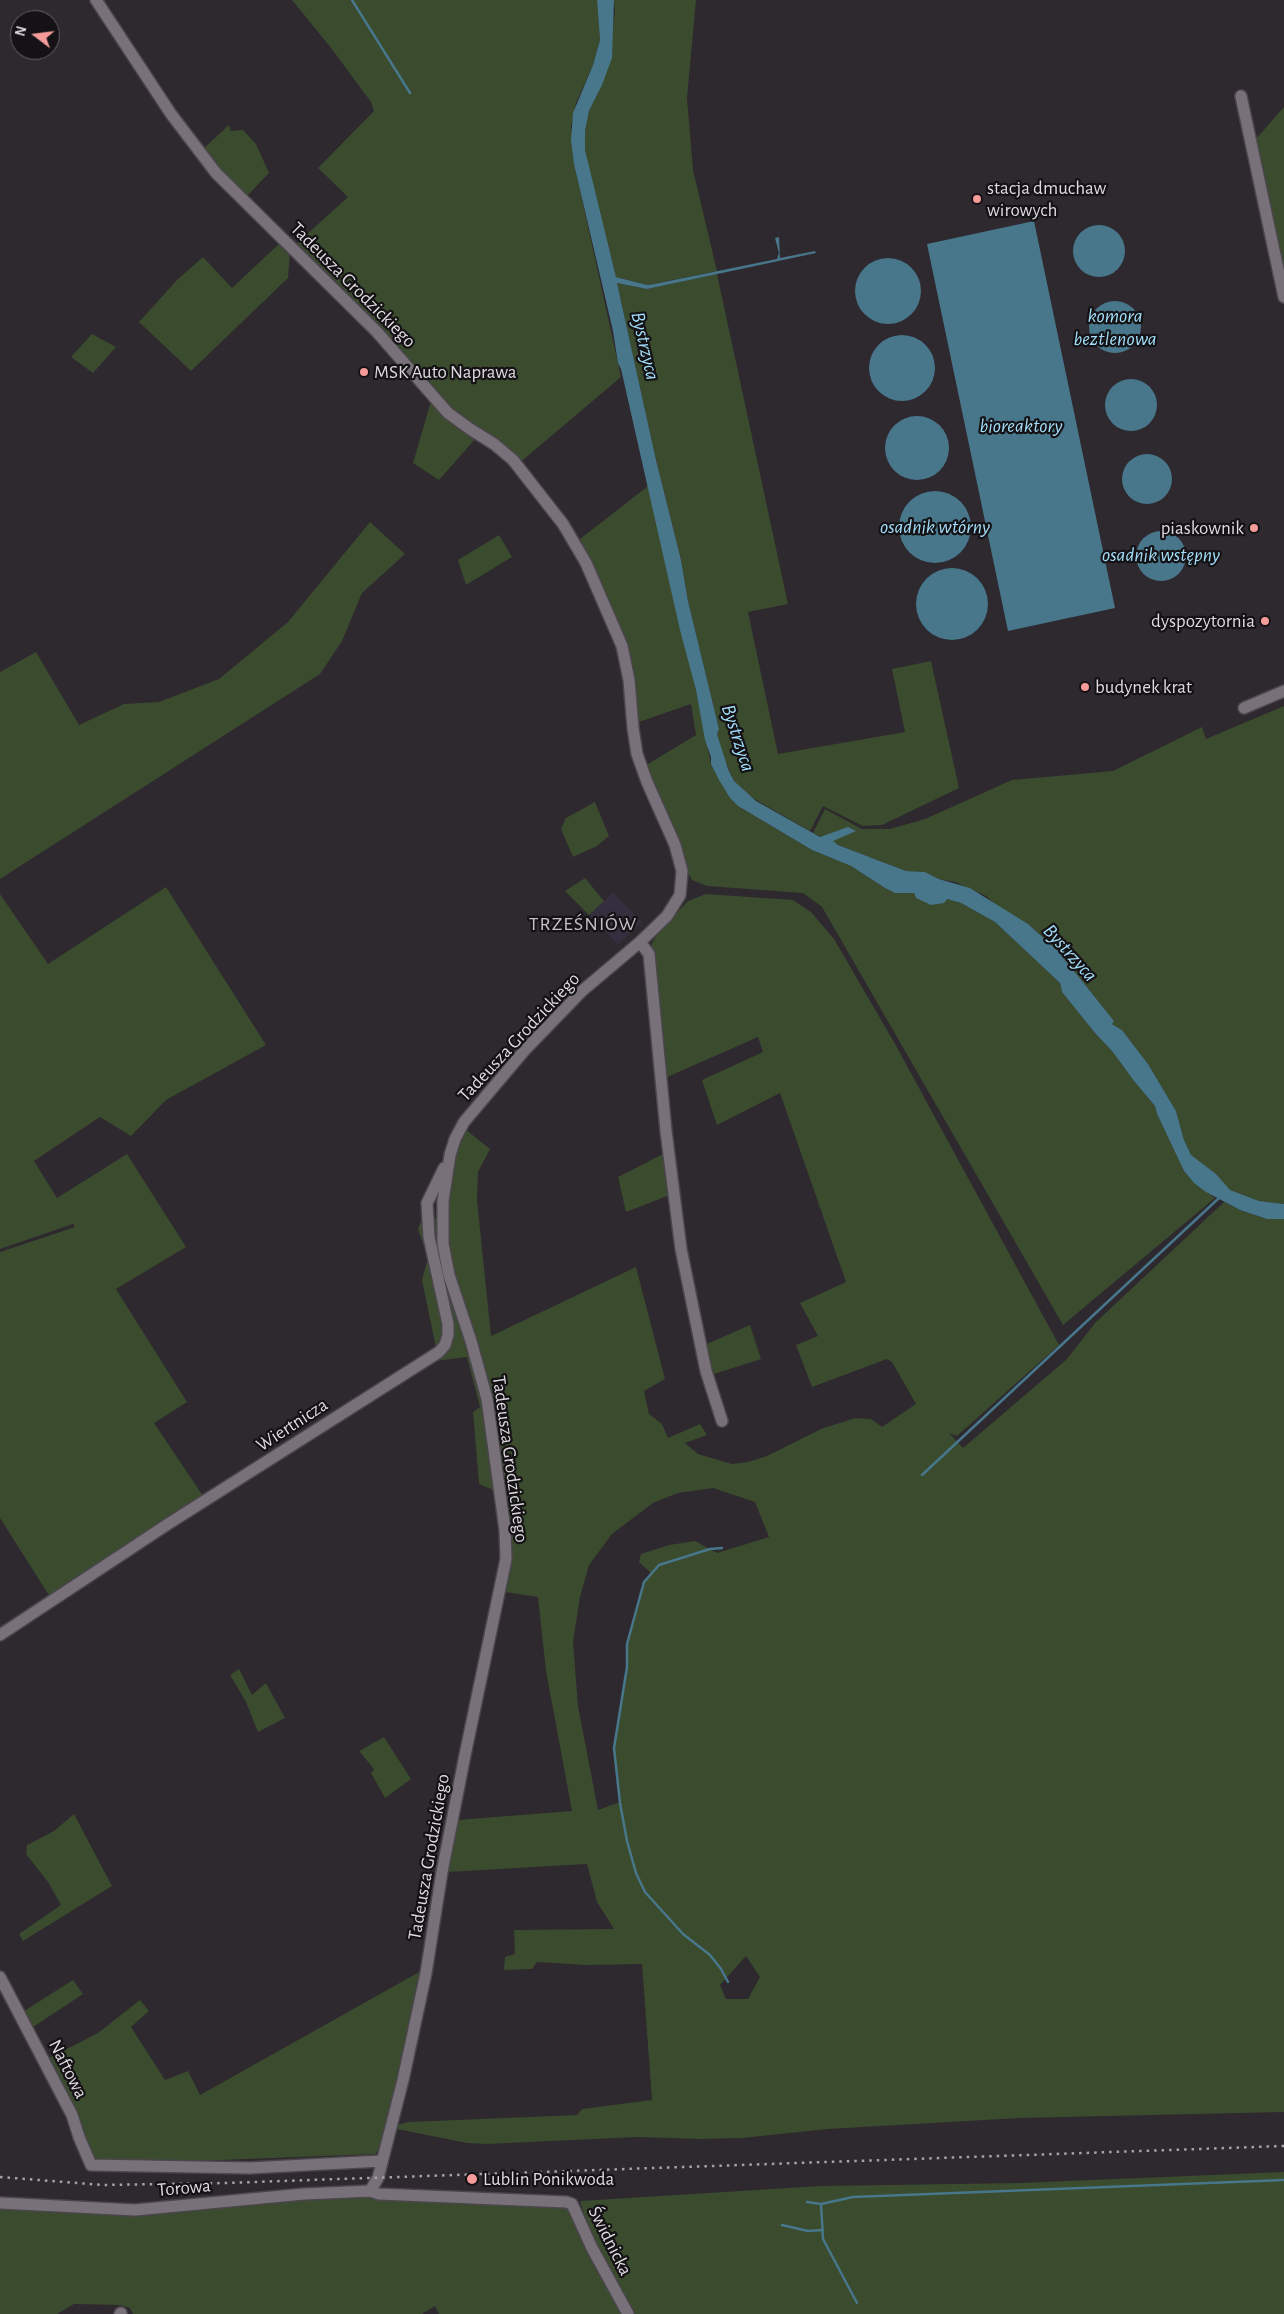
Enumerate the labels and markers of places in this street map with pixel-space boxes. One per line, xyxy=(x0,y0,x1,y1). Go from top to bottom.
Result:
place label: stacja dmuchaw wirowych xyxy=(987,177,1106,221)
marker: stacja dmuchaw wirowych xyxy=(971,193,983,205)
place label: MSK Auto Naprawa xyxy=(374,361,517,383)
marker: MSK Auto Naprawa xyxy=(358,366,370,378)
place label: piaskownik xyxy=(1161,517,1244,539)
marker: piaskownik xyxy=(1248,522,1260,534)
place label: dyspozytornia xyxy=(1151,610,1255,632)
marker: dyspozytornia xyxy=(1259,615,1271,627)
place label: budynek krat xyxy=(1095,676,1192,698)
marker: budynek krat xyxy=(1079,681,1091,693)
place label: Lublin Ponikwoda xyxy=(483,2168,614,2190)
marker: Lublin Ponikwoda xyxy=(465,2172,479,2186)

